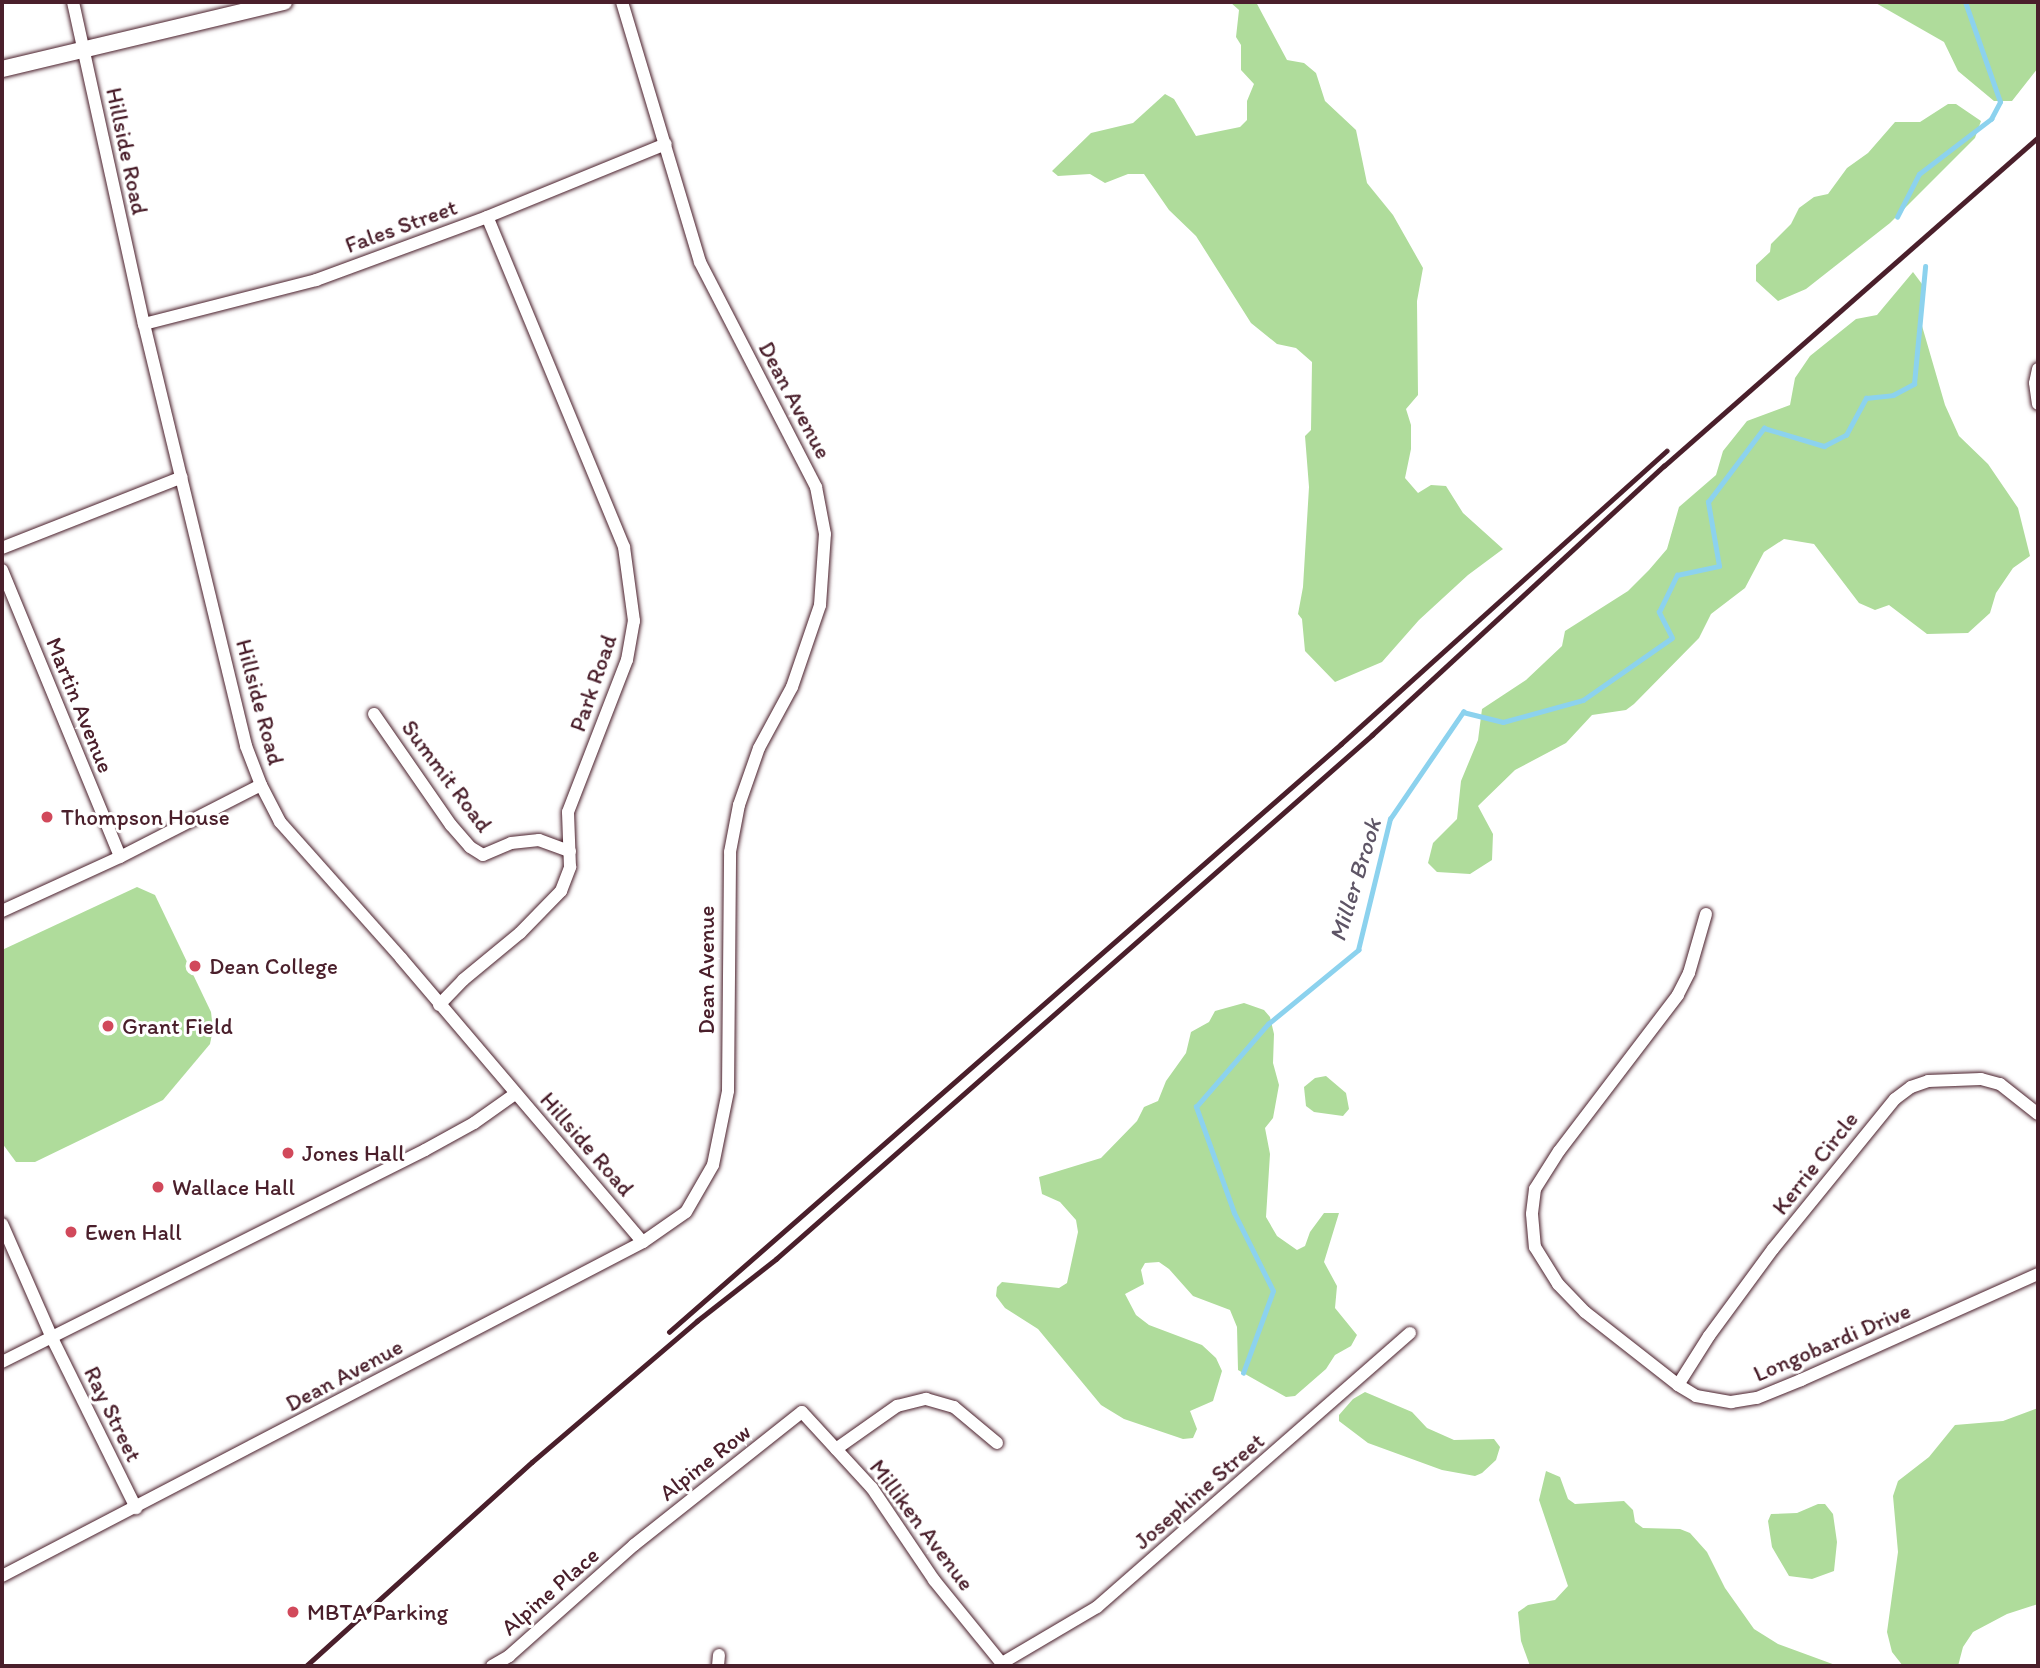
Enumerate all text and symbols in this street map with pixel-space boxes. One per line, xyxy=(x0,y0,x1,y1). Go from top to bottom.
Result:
street label: Hillside Road xyxy=(100,85,154,217)
street label: Fales Street xyxy=(341,193,461,259)
street label: Dean Avenue xyxy=(753,337,837,463)
street label: Park Road xyxy=(564,631,622,735)
street label: Martin Avenue xyxy=(40,633,120,777)
street label: Hillside Road xyxy=(230,636,290,768)
street label: Summit Road xyxy=(396,715,498,837)
place label: Thompson House xyxy=(61,803,230,831)
marker: Thompson House xyxy=(39,809,55,825)
water label: Miller Brook xyxy=(1323,815,1387,945)
street label: Dean Avenue xyxy=(692,906,720,1034)
place label: Dean College xyxy=(209,952,338,980)
marker: Dean College xyxy=(187,958,203,974)
place label: Grant Field xyxy=(122,1012,232,1040)
marker: Grant Field xyxy=(100,1018,116,1034)
street label: Hillside Road xyxy=(534,1086,640,1202)
street label: Kerrie Circle xyxy=(1766,1106,1864,1220)
place label: Jones Hall xyxy=(302,1139,405,1167)
marker: Jones Hall xyxy=(280,1145,296,1161)
place label: Wallace Hall xyxy=(172,1173,295,1201)
marker: Wallace Hall xyxy=(150,1179,166,1195)
place label: Ewen Hall xyxy=(85,1218,182,1246)
marker: Ewen Hall xyxy=(63,1224,79,1240)
street label: Longobardi Drive xyxy=(1749,1296,1915,1388)
street label: Dean Avenue xyxy=(281,1333,407,1417)
street label: Ray Street xyxy=(78,1362,148,1466)
street label: Alpine Row xyxy=(654,1418,756,1506)
street label: Josephine Street xyxy=(1128,1427,1270,1555)
street label: Milliken Avenue xyxy=(864,1454,980,1596)
street label: Alpine Place xyxy=(495,1541,605,1641)
place label: MBTA Parking xyxy=(307,1598,448,1626)
marker: MBTA Parking xyxy=(285,1604,301,1620)

